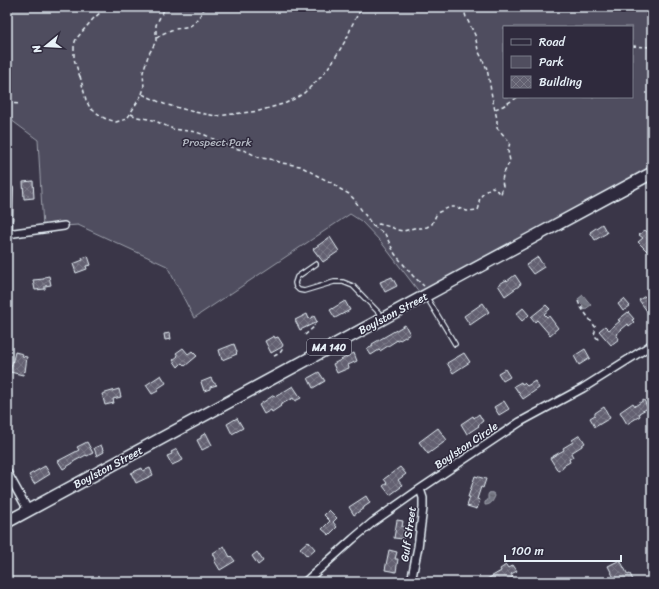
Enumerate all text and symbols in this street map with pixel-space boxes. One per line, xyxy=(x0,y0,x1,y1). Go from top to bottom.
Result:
north arrow xyxy=(26,26,66,66)
legend xyxy=(503,26,633,98)
text: Road xyxy=(539,31,566,53)
text: N xyxy=(27,42,47,56)
text: Park xyxy=(539,51,564,73)
text: Building xyxy=(539,71,582,93)
park label: Prospect Park xyxy=(182,133,252,152)
street label: Boylston Street xyxy=(355,287,432,340)
road number: MA 140 xyxy=(307,339,351,355)
street label: Boylston Circle xyxy=(430,417,502,474)
street label: Boylston Street xyxy=(70,441,147,494)
street label: Gulf Street xyxy=(395,505,422,563)
scale bar xyxy=(505,537,621,563)
text: 100 m xyxy=(511,540,544,562)

